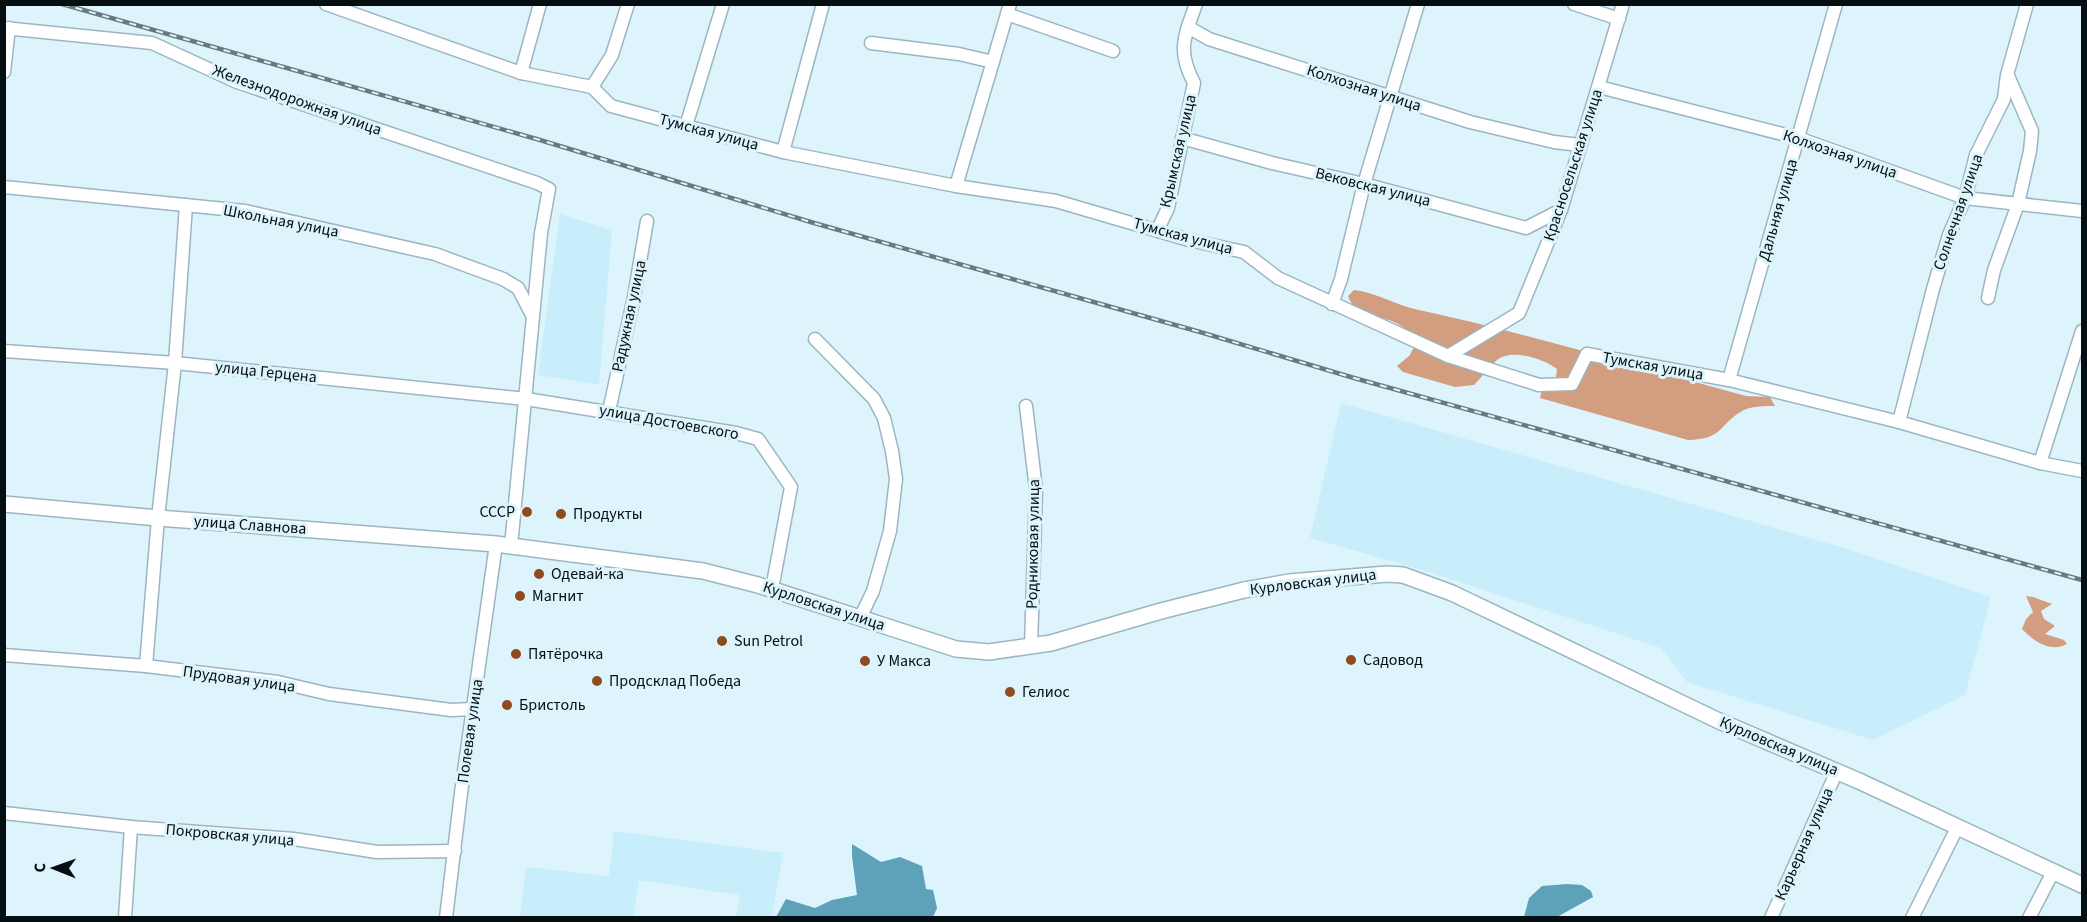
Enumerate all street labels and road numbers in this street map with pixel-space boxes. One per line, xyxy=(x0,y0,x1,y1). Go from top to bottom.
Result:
street label: Железнодорожная улица xyxy=(209,59,385,141)
street label: Колхозная улица xyxy=(1304,59,1424,117)
street label: Красносельская улица xyxy=(1538,86,1608,244)
street label: Крымская улица xyxy=(1154,92,1202,210)
street label: Тумская улица xyxy=(657,108,761,156)
street label: Колхозная улица xyxy=(1780,124,1900,184)
street label: Солнечная улица xyxy=(1928,151,1988,273)
street label: Дальняя улица xyxy=(1753,156,1803,264)
street label: Вековская улица xyxy=(1313,162,1433,212)
street label: Школьная улица xyxy=(221,199,341,243)
street label: Тумская улица xyxy=(1131,212,1235,260)
street label: Радужная улица xyxy=(606,258,652,374)
street label: Тумская улица xyxy=(1601,346,1705,386)
street label: улица Герцена xyxy=(214,356,318,388)
street label: улица Достоевского xyxy=(597,399,741,445)
street label: Родниковая улица xyxy=(1021,479,1045,609)
street label: улица Славнова xyxy=(193,510,307,540)
street label: Курловская улица xyxy=(1249,563,1377,601)
street label: Курловская улица xyxy=(760,576,888,636)
street label: Прудовая улица xyxy=(181,660,297,698)
street label: Полевая улица xyxy=(452,677,488,785)
street label: Курловская улица xyxy=(1716,711,1842,781)
street label: Карьерная улица xyxy=(1769,784,1839,904)
street label: Покровская улица xyxy=(165,818,295,852)

